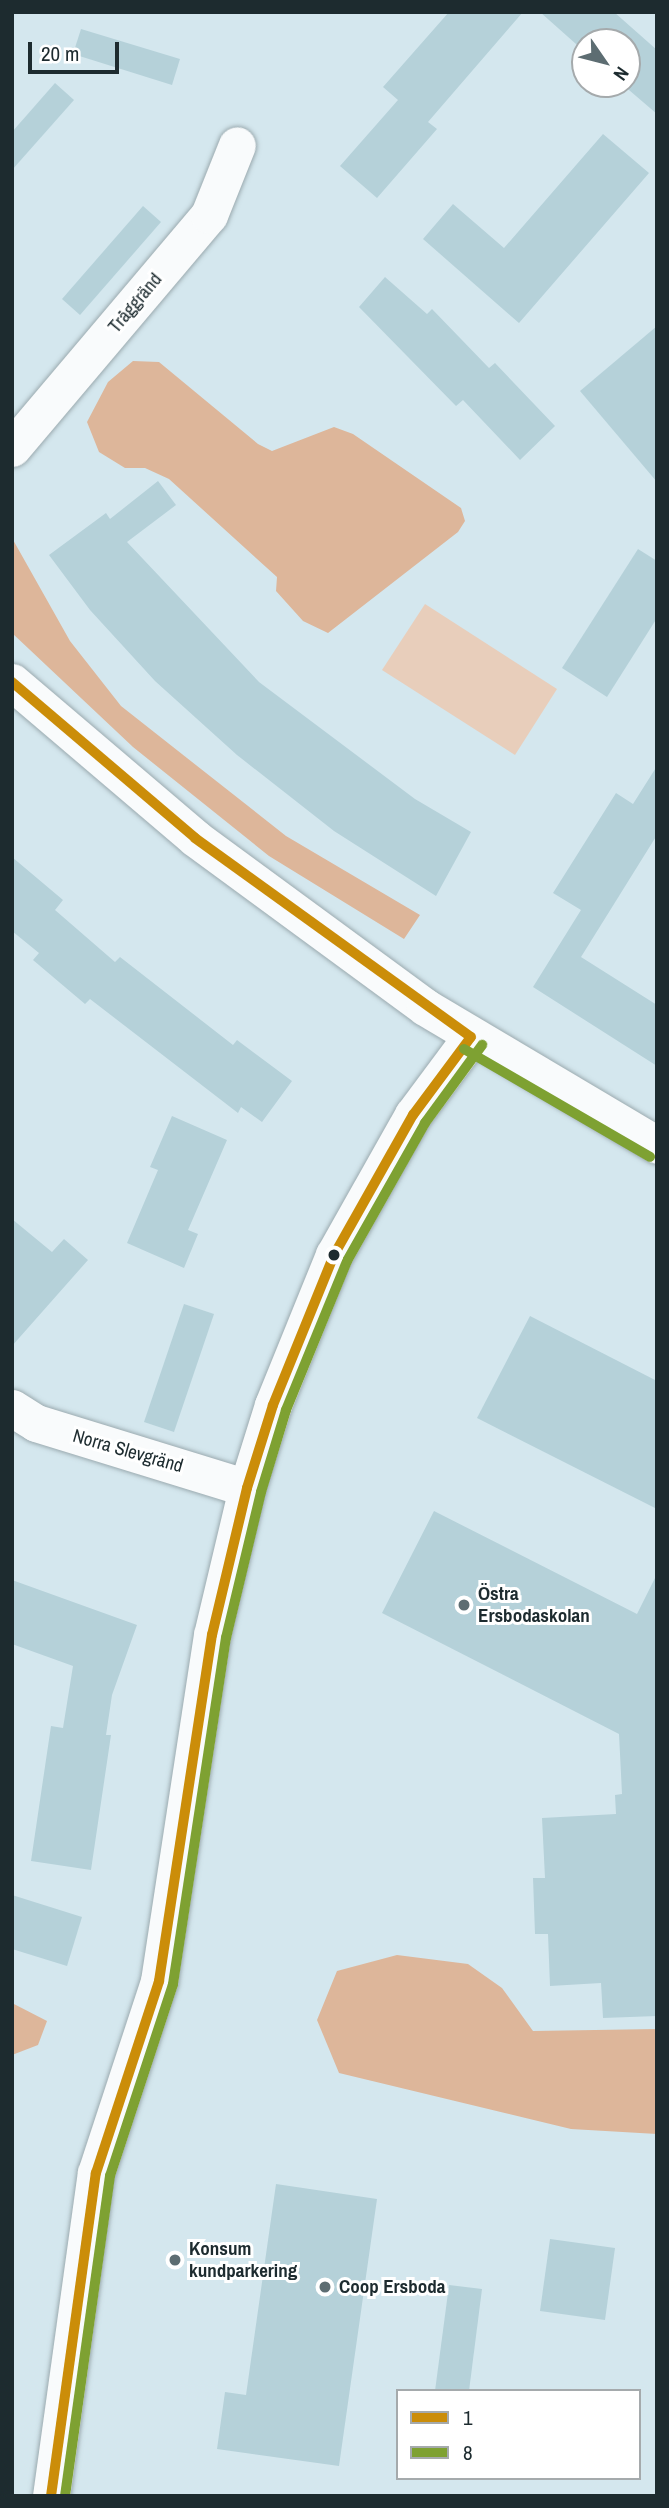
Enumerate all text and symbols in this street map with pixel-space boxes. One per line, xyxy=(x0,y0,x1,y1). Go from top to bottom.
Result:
scale bar xyxy=(32,28,122,72)
north arrow xyxy=(571,28,641,98)
text: 20 m xyxy=(41,39,79,68)
text: N xyxy=(608,62,635,86)
street label: Tråggränd xyxy=(103,268,167,338)
unlabelled marker xyxy=(327,1248,341,1262)
street label: Norra Slevgränd xyxy=(70,1424,186,1478)
place label: Östra Ersbodaskolan xyxy=(478,1583,590,1627)
marker: Östra Ersbodaskolan xyxy=(456,1597,472,1613)
place label: Konsum kundparkering xyxy=(189,2238,297,2282)
marker: Konsum kundparkering xyxy=(167,2252,183,2268)
place label: Coop Ersboda xyxy=(339,2276,445,2298)
marker: Coop Ersboda xyxy=(317,2279,333,2295)
legend xyxy=(396,2389,641,2480)
text: 1 xyxy=(463,2403,473,2432)
text: 8 xyxy=(463,2438,473,2467)

